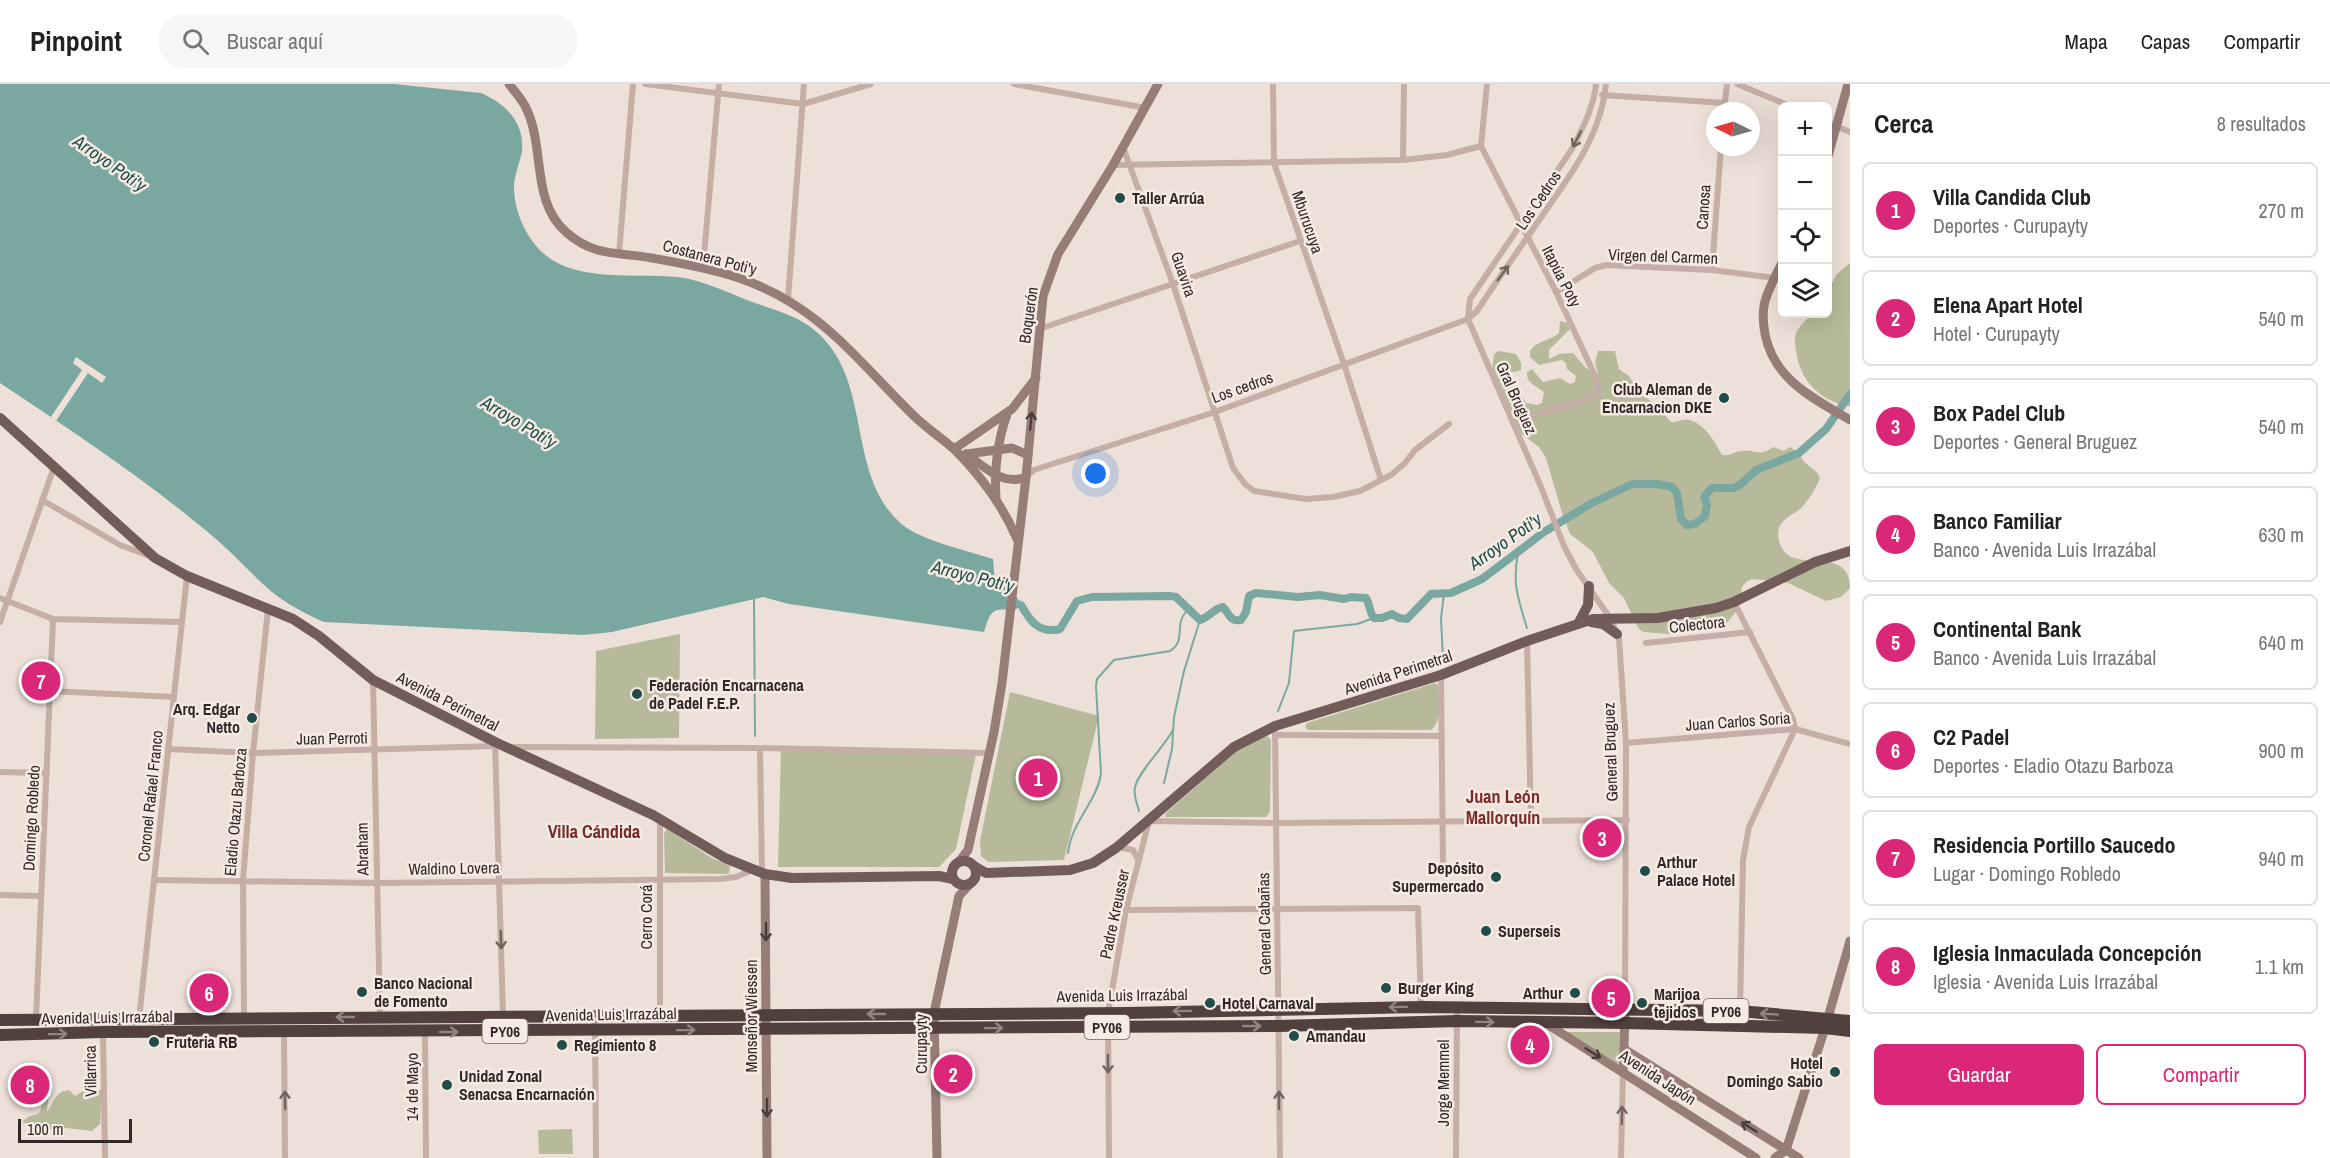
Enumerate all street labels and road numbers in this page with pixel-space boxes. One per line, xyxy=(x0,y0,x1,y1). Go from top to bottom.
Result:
street label: Los Cedros xyxy=(1510,166,1566,234)
street label: Canosa xyxy=(1690,183,1716,230)
street label: Mburucuya xyxy=(1287,188,1329,257)
street label: Costanera Poti'y xyxy=(661,234,760,280)
street label: Itapúa Poty xyxy=(1537,241,1587,311)
street label: Virgen del Carmen xyxy=(1608,243,1718,269)
street label: Guavira xyxy=(1166,248,1202,300)
street label: Boquerón xyxy=(1013,285,1043,345)
street label: Gral Bruguez xyxy=(1491,358,1543,438)
street label: Los cedros xyxy=(1208,366,1276,408)
street label: Colectora xyxy=(1668,610,1727,638)
street label: Avenida Perimetral xyxy=(1340,644,1455,700)
street label: Avenida Perimetral xyxy=(392,665,503,736)
street label: General Bruguez xyxy=(1597,702,1623,802)
street label: Juan Carlos Soria xyxy=(1685,706,1792,736)
street label: Juan Perroti xyxy=(296,726,368,750)
street label: Coronel Rafael Franco xyxy=(132,729,168,863)
street label: Eladio Otazu Barboza xyxy=(218,746,252,877)
street label: Domingo Robledo xyxy=(17,765,45,871)
street label: Abraham xyxy=(351,822,373,877)
street label: Waldino Lovera xyxy=(408,856,501,880)
street label: Padre Kreusser xyxy=(1094,867,1134,961)
street label: General Cabañas xyxy=(1252,872,1276,976)
street label: Cerro Corá xyxy=(635,884,657,949)
street label: Monseñor Wiessen xyxy=(740,959,762,1073)
street label: Avenida Luis Irrazábal xyxy=(1055,983,1188,1007)
road number: PY06 xyxy=(1704,999,1748,1023)
street label: Avenida Luis Irrazábal xyxy=(544,1002,677,1026)
street label: Avenida Luis Irrazábal xyxy=(40,1005,173,1029)
street label: Curupayty xyxy=(910,1014,932,1074)
road number: PY06 xyxy=(1084,1015,1130,1039)
road number: PY06 xyxy=(482,1019,528,1043)
street label: Jorge Memmel xyxy=(1432,1040,1454,1126)
street label: Avenida Japón xyxy=(1615,1043,1701,1110)
street label: Villarrica xyxy=(79,1044,101,1097)
street label: 14 de Mayo xyxy=(401,1053,423,1121)

